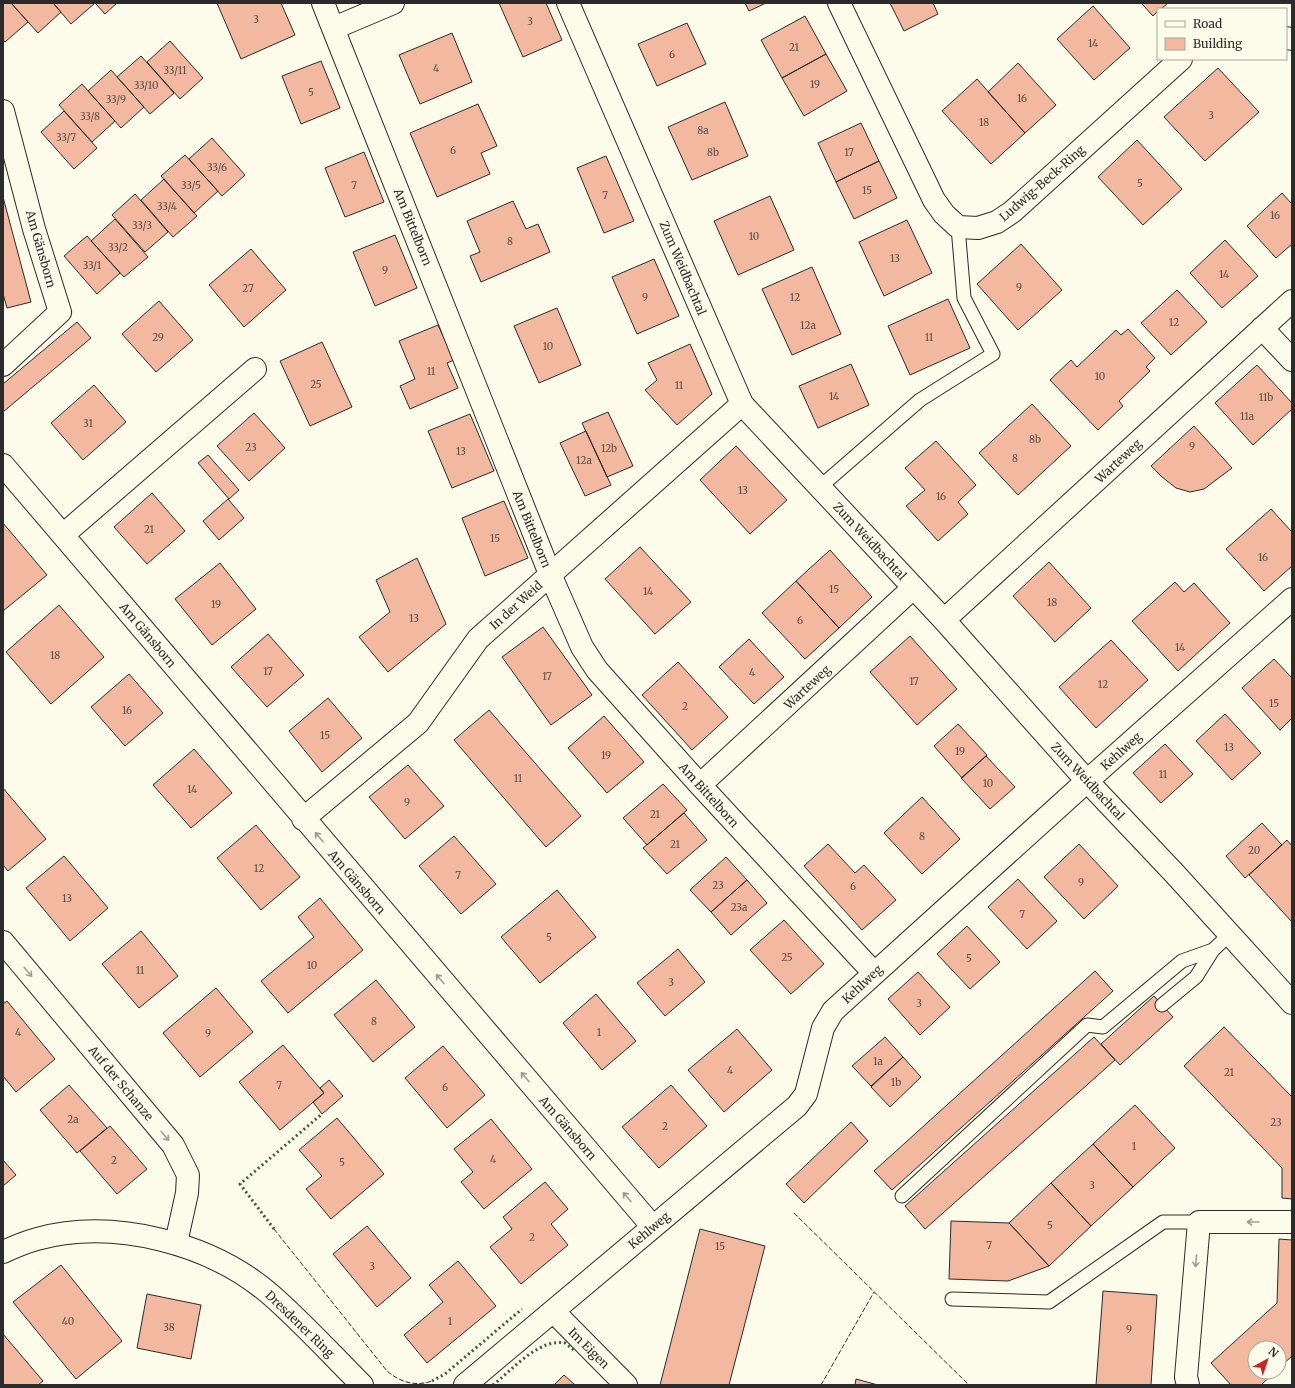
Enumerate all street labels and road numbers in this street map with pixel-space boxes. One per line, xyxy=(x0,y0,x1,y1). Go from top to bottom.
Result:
street label: Ludwig-Beck-Ring xyxy=(996,141,1088,224)
street label: Am Bittelborn xyxy=(390,185,435,268)
street label: Am Gänsborn xyxy=(23,208,59,290)
street label: Zum Weidbachtal xyxy=(656,219,710,318)
street label: Warteweg xyxy=(1091,435,1145,487)
street label: Am Bittelborn xyxy=(509,487,554,570)
street label: Zum Weidbachtal xyxy=(830,499,910,583)
street label: In der Weid xyxy=(487,577,545,633)
street label: Am Gänsborn xyxy=(116,599,179,670)
street label: Warteweg xyxy=(780,661,834,713)
street label: Kehlweg xyxy=(1098,728,1145,773)
street label: Zum Weidbachtal xyxy=(1048,739,1128,823)
street label: Am Bittelborn xyxy=(675,759,742,830)
street label: Am Gänsborn xyxy=(324,846,389,917)
street label: Kehlweg xyxy=(839,961,886,1006)
street label: Auf der Schanze xyxy=(85,1042,157,1123)
street label: Am Gänsborn xyxy=(535,1092,600,1163)
street label: Kehlweg xyxy=(625,1208,673,1252)
street label: Dresdener Ring xyxy=(263,1287,338,1361)
street label: Im Eigen xyxy=(565,1324,613,1372)

